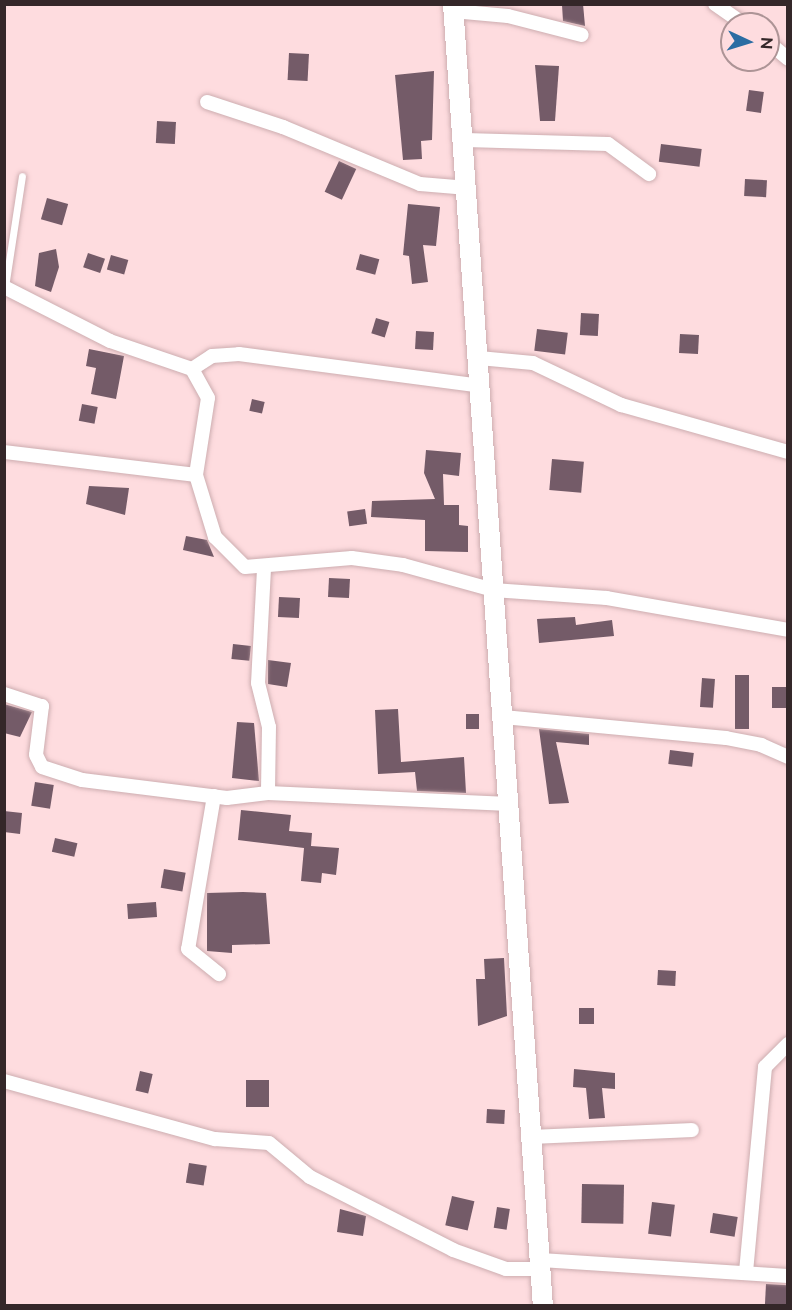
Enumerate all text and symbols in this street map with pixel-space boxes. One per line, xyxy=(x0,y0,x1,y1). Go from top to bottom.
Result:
north arrow xyxy=(720,12,780,72)
text: N xyxy=(757,36,776,50)

